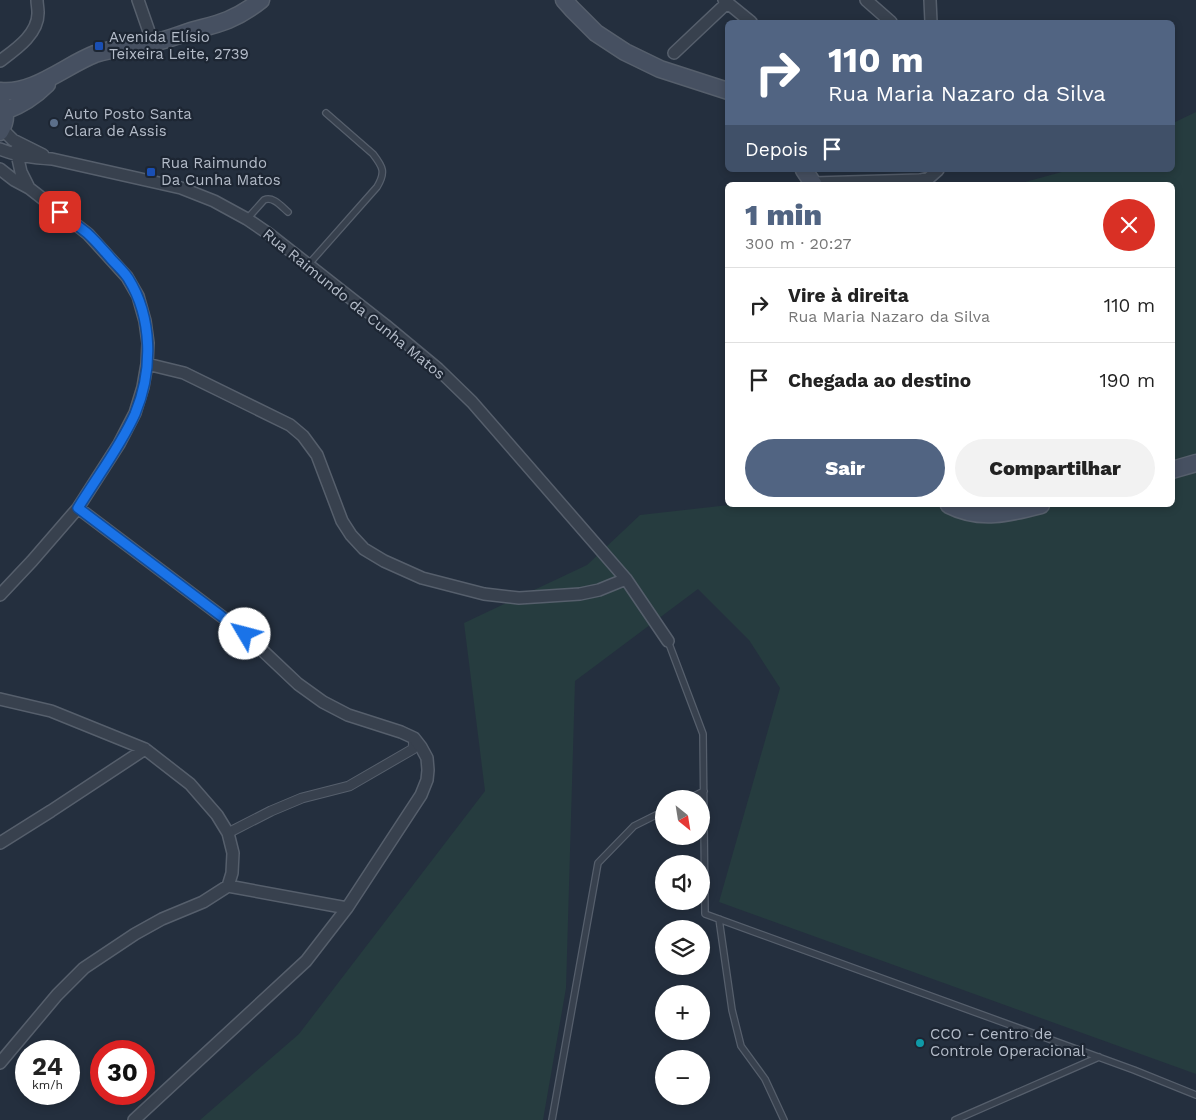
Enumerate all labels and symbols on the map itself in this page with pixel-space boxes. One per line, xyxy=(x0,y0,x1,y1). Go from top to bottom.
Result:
place label: Avenida Elísio Teixeira Leite, 2739 xyxy=(109,28,249,63)
marker: Avenida Elísio Teixeira Leite, 2739 xyxy=(93,40,105,52)
place label: Auto Posto Santa Clara de Assis xyxy=(64,105,192,140)
marker: Auto Posto Santa Clara de Assis xyxy=(48,117,60,129)
place label: Rua Raimundo Da Cunha Matos xyxy=(161,154,281,189)
marker: Rua Raimundo Da Cunha Matos xyxy=(145,166,157,178)
pin xyxy=(39,191,81,233)
street label: Rua Raimundo da Cunha Matos xyxy=(259,225,449,383)
position arrow xyxy=(218,607,270,659)
north arrow xyxy=(655,790,710,845)
place label: CCO - Centro de Controle Operacional xyxy=(930,1025,1086,1060)
marker: CCO - Centro de Controle Operacional xyxy=(914,1037,926,1049)
speed limit sign: 30 xyxy=(90,1040,155,1105)

